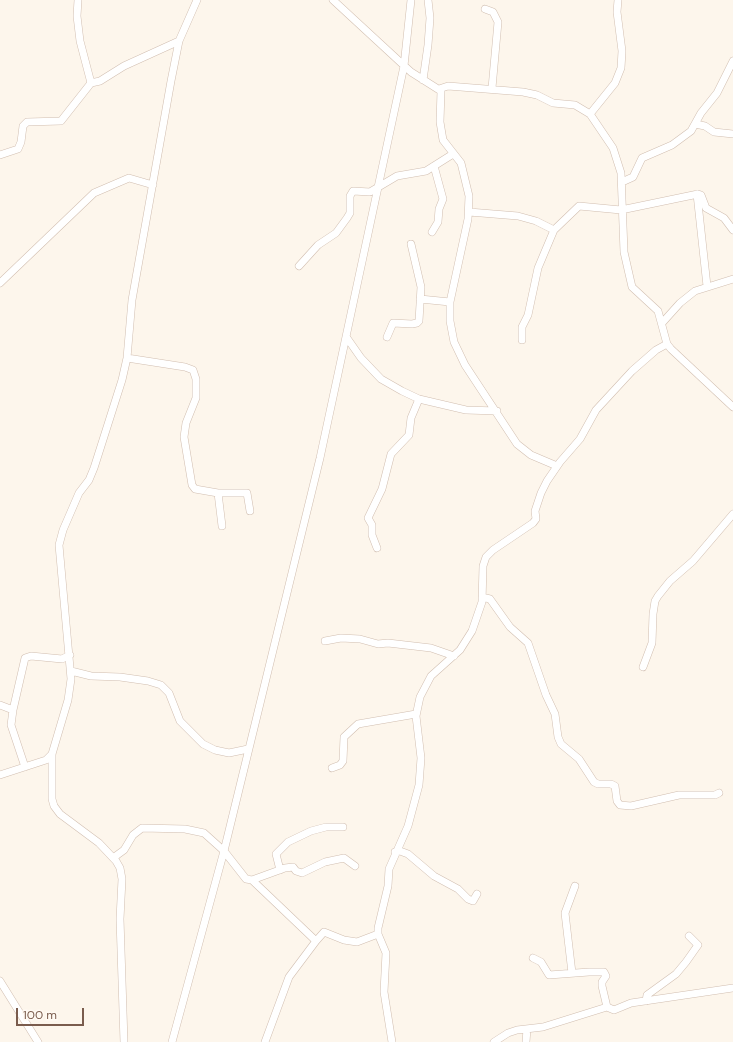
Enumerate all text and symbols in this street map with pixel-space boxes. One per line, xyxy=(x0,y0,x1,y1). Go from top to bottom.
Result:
scale bar xyxy=(18,1000,86,1026)
text: 100 m xyxy=(23,1007,57,1023)

